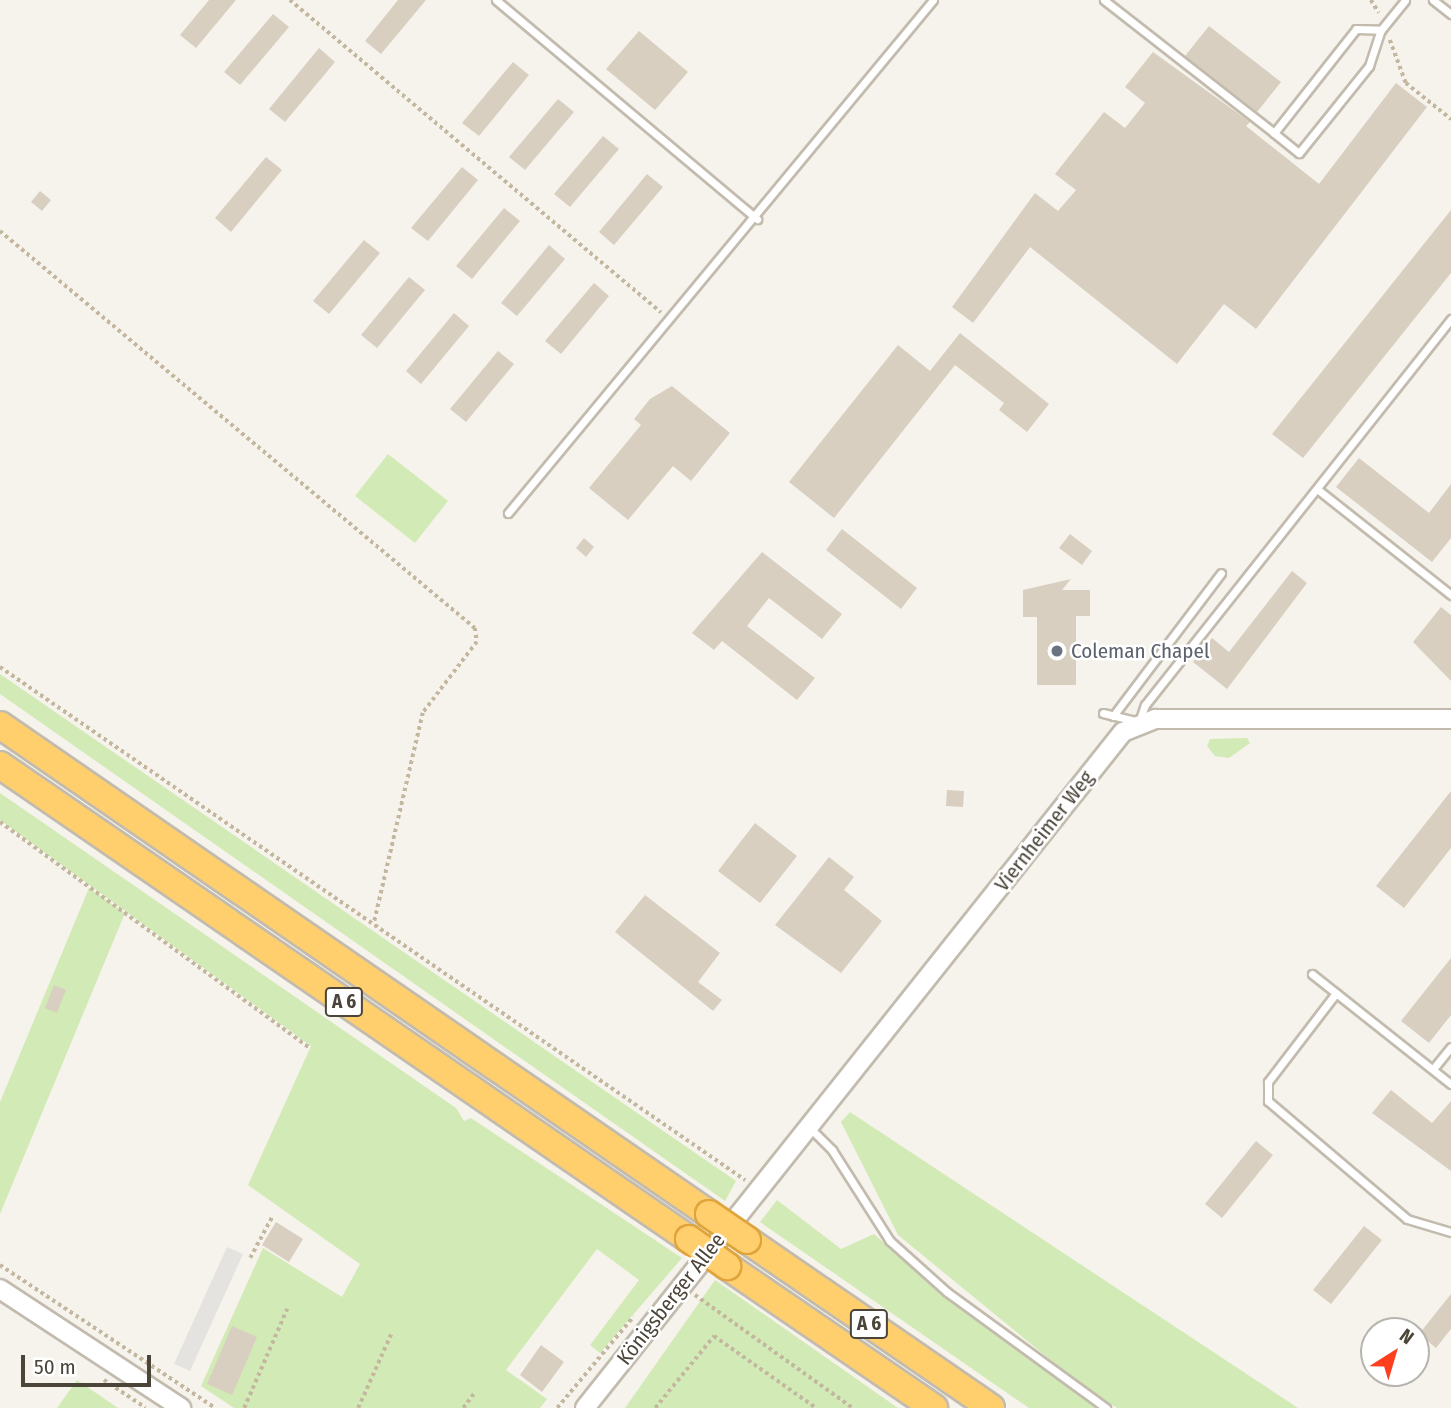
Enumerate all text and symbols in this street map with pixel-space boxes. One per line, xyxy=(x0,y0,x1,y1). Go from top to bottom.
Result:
place label: Coleman Chapel xyxy=(1071,638,1209,664)
marker: Coleman Chapel xyxy=(1049,643,1065,659)
street label: Viernheimer Weg xyxy=(989,766,1099,896)
road number: A 6 xyxy=(325,986,363,1018)
street label: Königsberger Allee xyxy=(612,1228,730,1370)
road number: A 6 xyxy=(850,1308,888,1340)
north arrow xyxy=(1360,1317,1430,1387)
text: N xyxy=(1395,1324,1418,1349)
scale bar xyxy=(24,1342,154,1386)
text: 50 m xyxy=(34,1354,76,1380)

